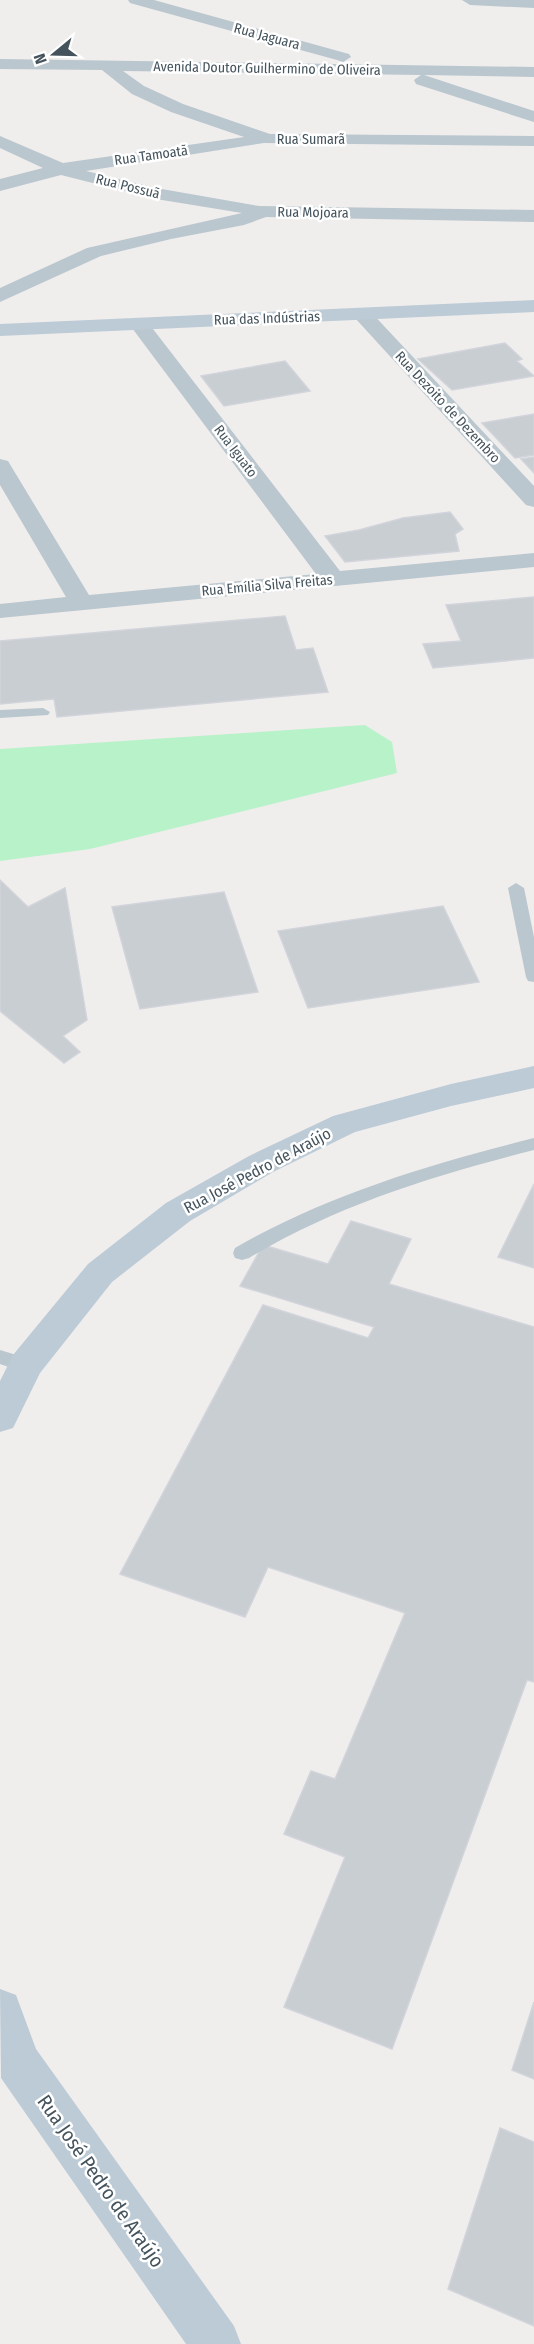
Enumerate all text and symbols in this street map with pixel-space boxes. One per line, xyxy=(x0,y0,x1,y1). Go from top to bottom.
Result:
street label: Rua Jaguara xyxy=(232,20,302,53)
north arrow xyxy=(24,24,84,84)
text: N xyxy=(30,51,51,66)
street label: Avenida Doutor Guilhermino de Oliveira xyxy=(153,58,381,79)
street label: Rua Sumarã xyxy=(277,131,345,148)
street label: Rua Tamoatã xyxy=(113,142,189,169)
street label: Rua Possuã xyxy=(94,170,162,203)
street label: Rua Mojoara xyxy=(277,203,349,222)
street label: Rua das Indústrias xyxy=(214,308,320,329)
street label: Rua Dezoito de Dezembro xyxy=(391,348,504,467)
street label: Rua Iguato xyxy=(210,422,261,481)
street label: Rua Emília Silva Freitas xyxy=(201,571,333,600)
street label: Rua José Pedro de Araújo xyxy=(180,1124,334,1217)
street label: Rua José Pedro de Araújo xyxy=(32,2090,170,2272)

